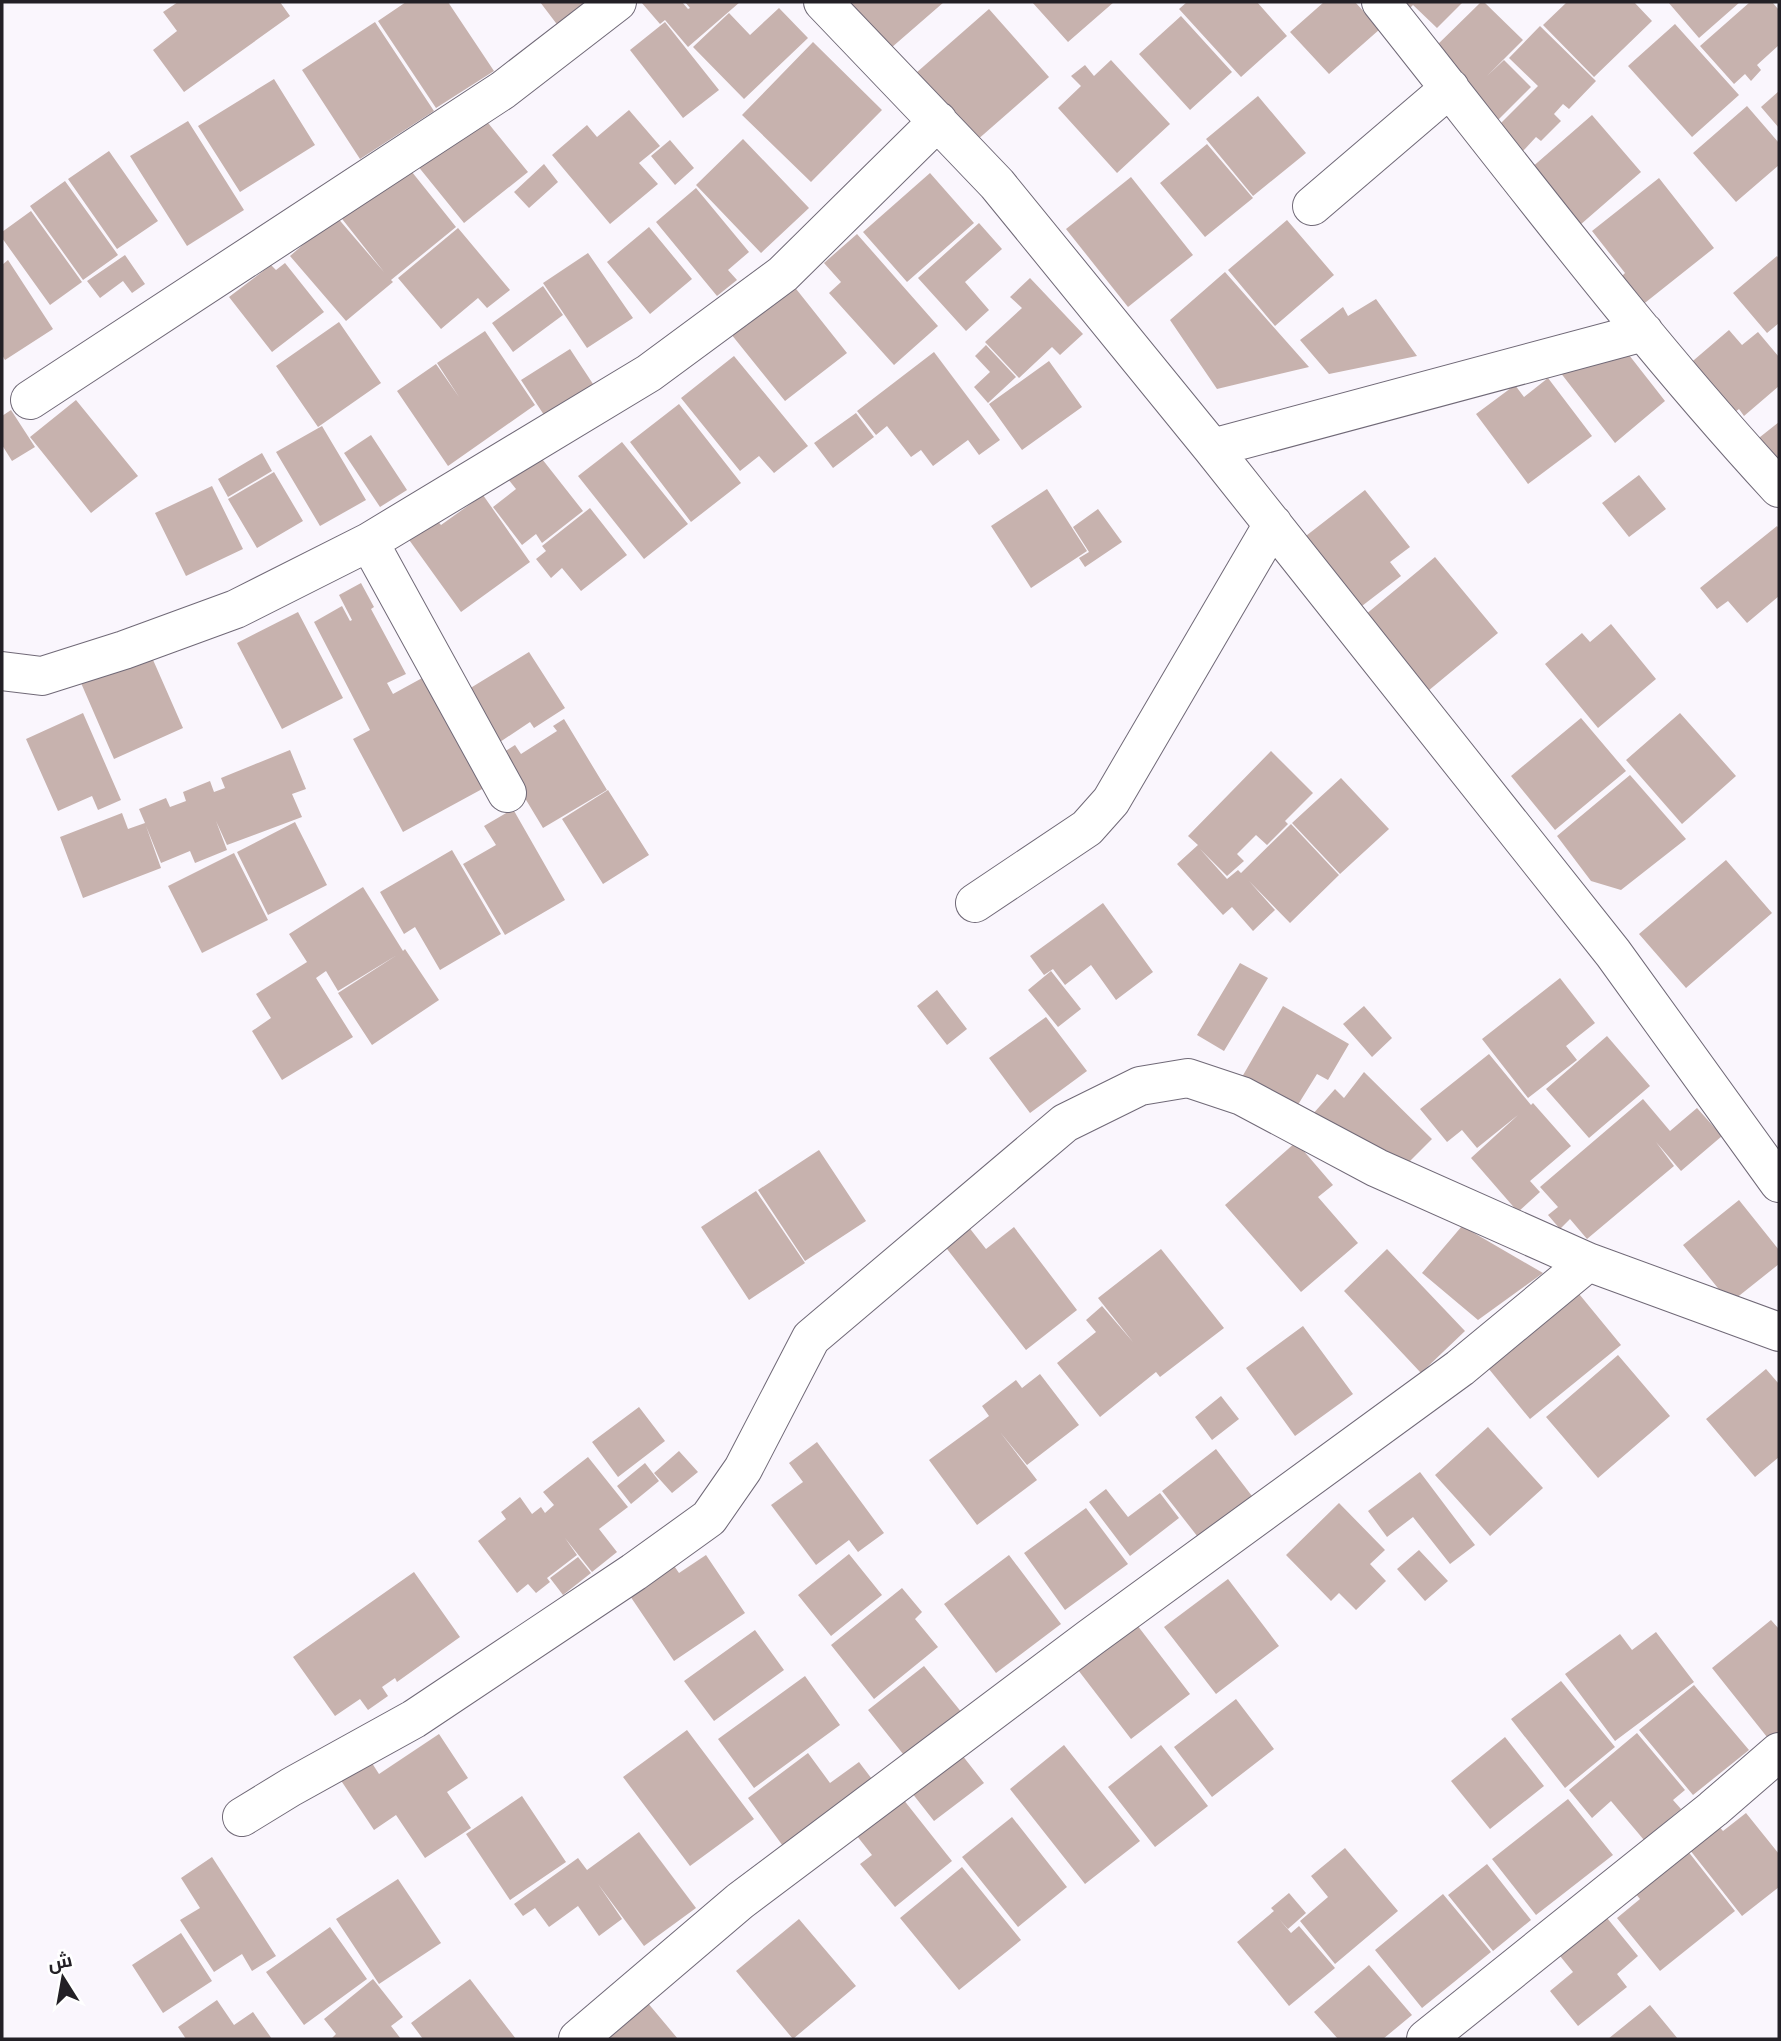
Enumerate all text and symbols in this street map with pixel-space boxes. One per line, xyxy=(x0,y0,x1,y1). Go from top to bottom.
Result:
north arrow xyxy=(28,1943,98,2013)
text: ش xyxy=(45,1946,74,1976)

